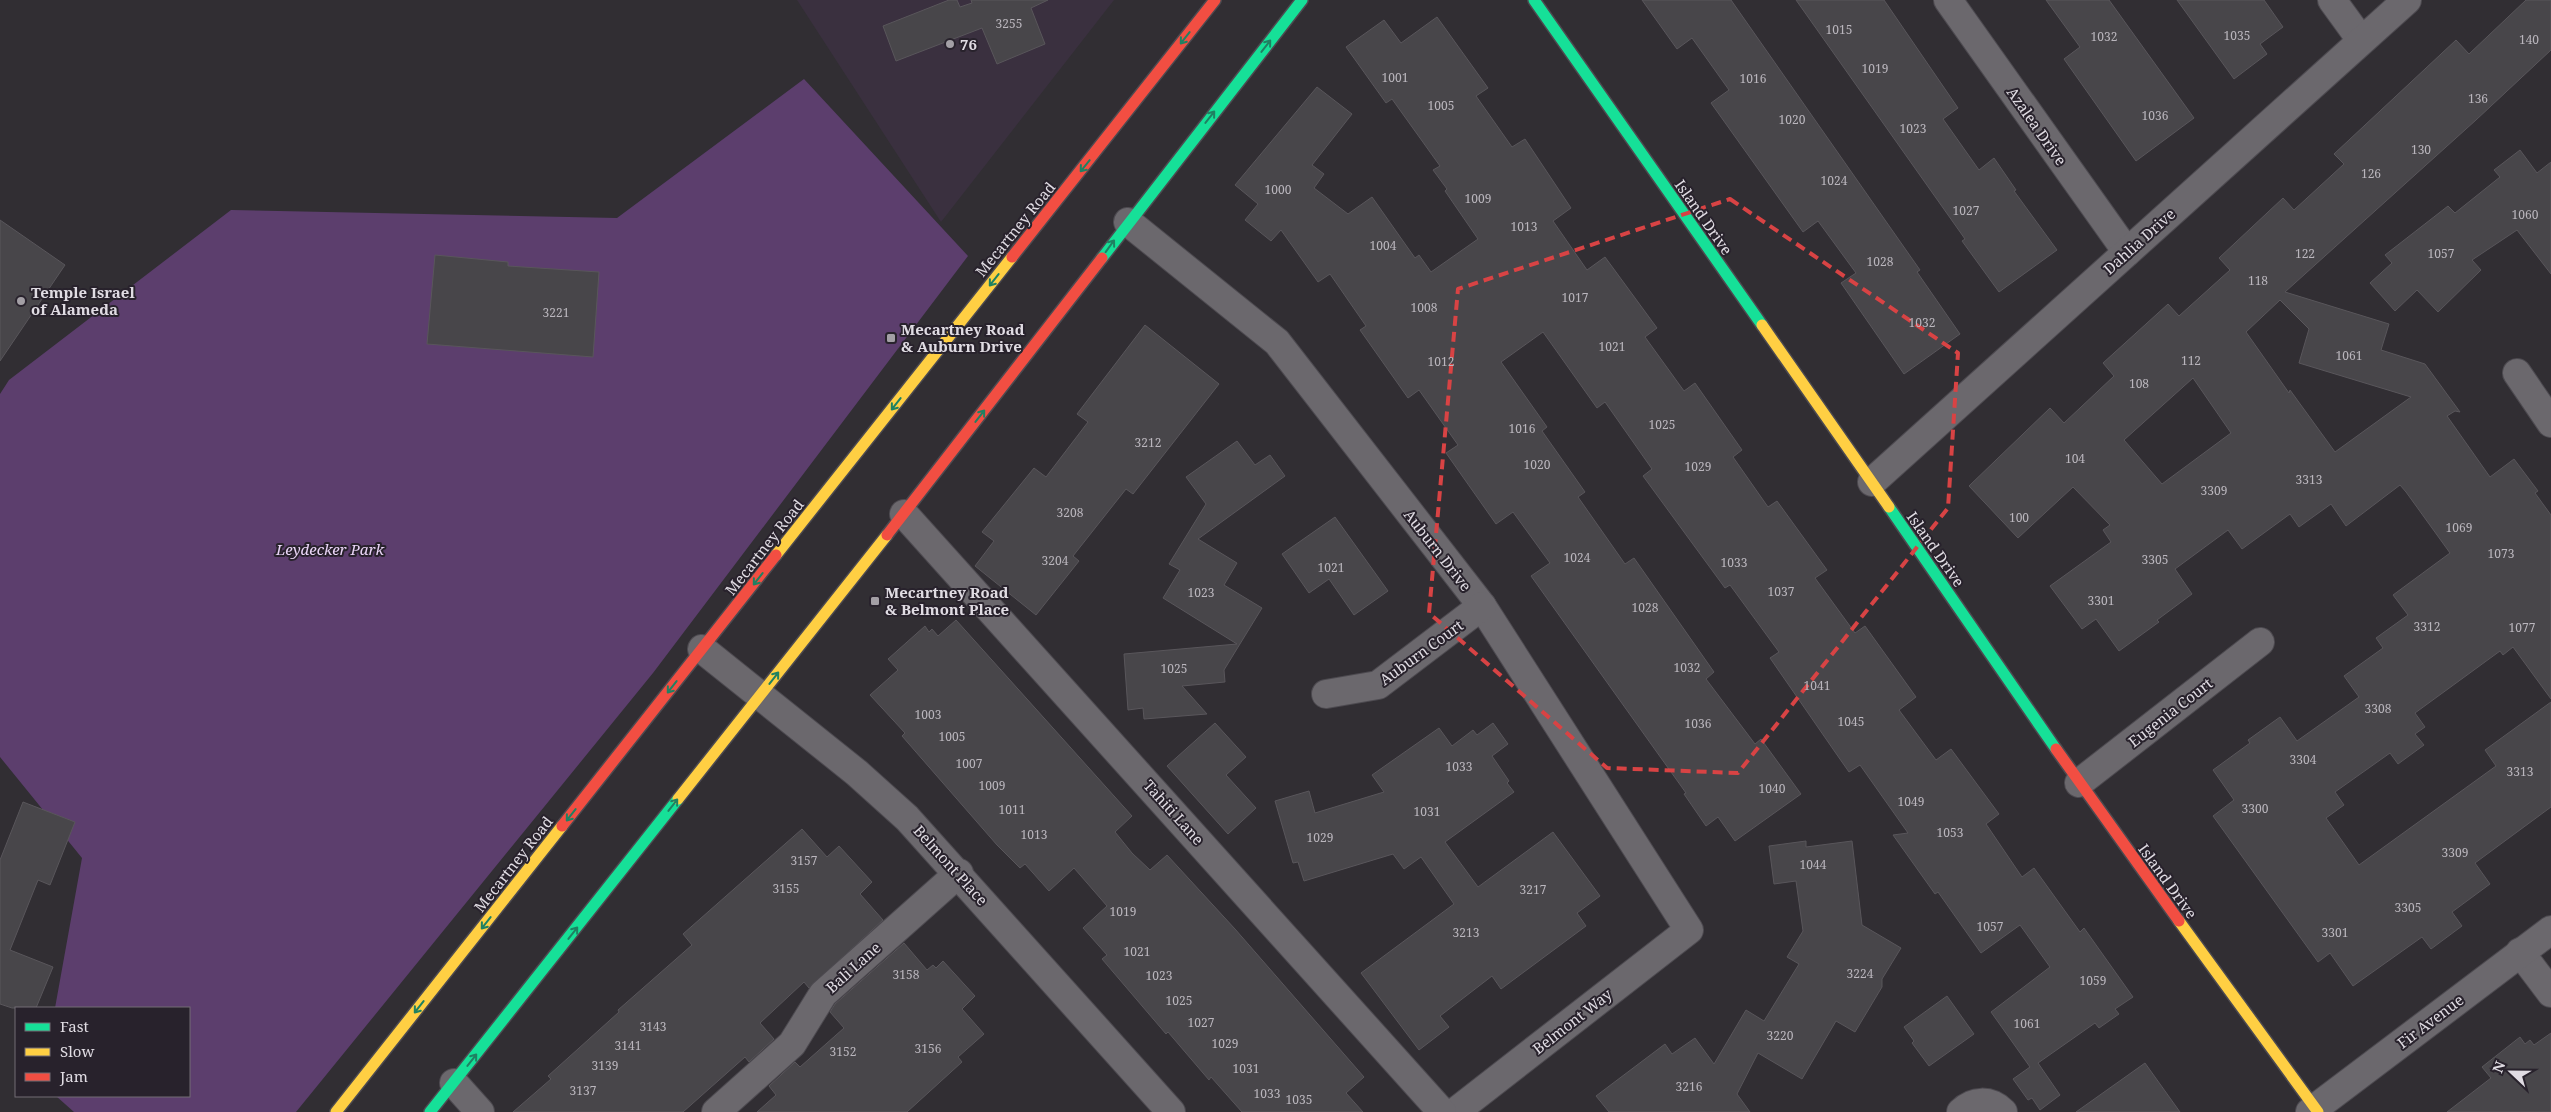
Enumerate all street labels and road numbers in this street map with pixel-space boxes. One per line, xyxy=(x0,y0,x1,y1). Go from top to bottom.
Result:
street label: Azalea Drive xyxy=(2003,83,2071,169)
street label: Island Drive xyxy=(1671,175,1737,259)
street label: Mecartney Road xyxy=(971,177,1059,281)
street label: Dahlia Drive xyxy=(2099,203,2179,279)
street label: Mecartney Road xyxy=(720,495,808,599)
street label: Auburn Drive xyxy=(1400,505,1476,595)
street label: Island Drive xyxy=(1903,507,1969,591)
street label: Auburn Court xyxy=(1375,615,1467,689)
street label: Eugenia Court xyxy=(2124,673,2216,751)
street label: Tahiti Lane xyxy=(1139,775,1209,849)
street label: Mecartney Road xyxy=(469,812,557,916)
street label: Belmont Place xyxy=(910,821,992,909)
street label: Island Drive xyxy=(2134,840,2202,922)
street label: Bali Lane xyxy=(821,937,885,997)
street label: Belmont Way xyxy=(1528,983,1616,1058)
street label: Fir Avenue xyxy=(2393,989,2467,1053)

